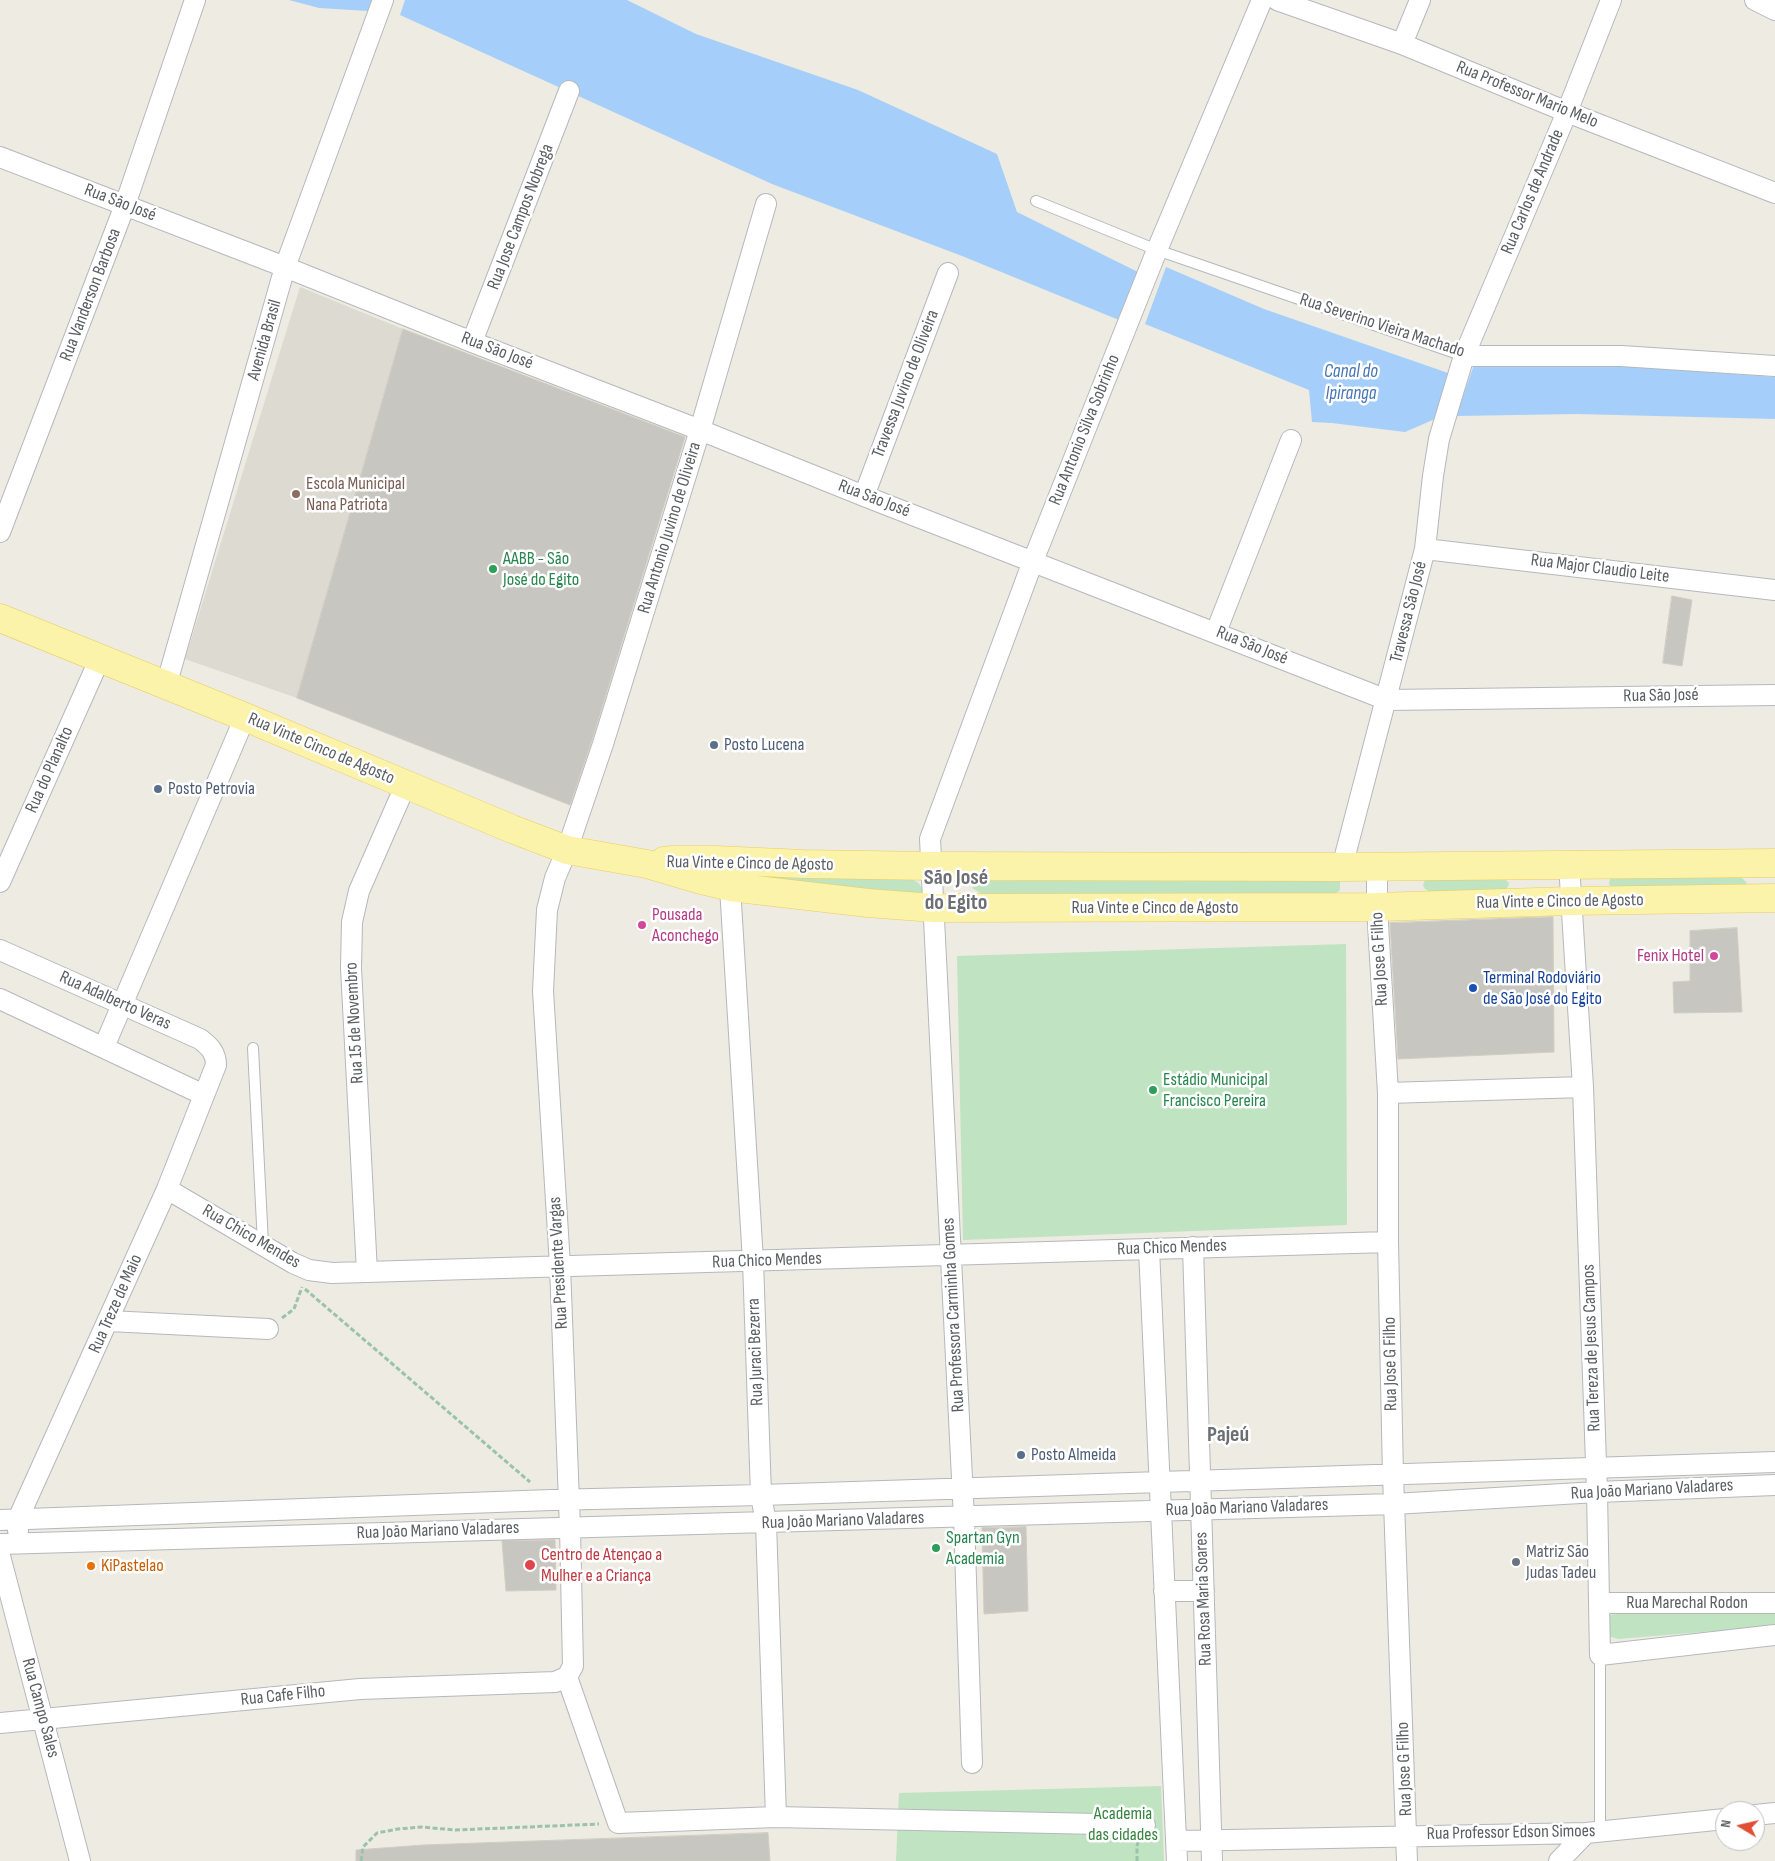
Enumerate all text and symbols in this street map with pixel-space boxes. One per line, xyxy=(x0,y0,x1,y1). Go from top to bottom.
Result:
street label: Rua Professor Mario Melo xyxy=(1453,57,1601,133)
street label: Rua Carlos de Andrade xyxy=(1497,126,1569,258)
street label: Rua Jose Campos Nobrega xyxy=(483,141,559,293)
street label: Rua São José xyxy=(81,179,159,227)
street label: Rua Vanderson Barbosa xyxy=(56,226,126,364)
street label: Rua Severino Vieira Machado xyxy=(1297,289,1467,363)
street label: Avenida Brasil xyxy=(243,297,287,383)
street label: Travessa Juvino de Oliveira xyxy=(868,307,944,461)
street label: Rua São José xyxy=(458,327,536,375)
street label: Rua Antonio Silva Sobrinho xyxy=(1045,351,1125,509)
water label: Canal do Ipiranga xyxy=(1324,361,1378,405)
street label: Rua Antonio Juvino de Oliveira xyxy=(634,440,706,616)
place label: Escola Municipal Nana Patriota xyxy=(306,473,405,516)
street label: Rua São José xyxy=(835,475,913,523)
marker: Escola Municipal Nana Patriota xyxy=(290,488,302,500)
place label: AABB - São José do Egito xyxy=(503,548,579,590)
street label: Rua Major Claudio Leite xyxy=(1530,550,1670,588)
street label: Travessa São José xyxy=(1386,559,1432,665)
marker: AABB - São José do Egito xyxy=(487,563,499,575)
street label: Rua São José xyxy=(1213,622,1291,670)
street label: Rua São José xyxy=(1623,685,1699,707)
street label: Rua Vinte Cinco de Agosto xyxy=(245,708,397,790)
street label: Rua do Planalto xyxy=(21,724,79,816)
place label: Posto Lucena xyxy=(724,734,804,756)
marker: Posto Lucena xyxy=(708,739,720,751)
place label: Posto Petrovia xyxy=(168,778,255,800)
marker: Posto Petrovia xyxy=(152,783,164,795)
street label: Rua Vinte e Cinco de Agosto xyxy=(666,852,834,876)
district label: São José do Egito xyxy=(924,865,988,916)
street label: Rua Vinte e Cinco de Agosto xyxy=(1476,890,1644,914)
street label: Rua Vinte e Cinco de Agosto xyxy=(1071,897,1239,919)
place label: Pousada Aconchego xyxy=(652,904,719,946)
street label: Rua Jose G Filho xyxy=(1367,911,1393,1007)
marker: Pousada Aconchego xyxy=(636,919,648,931)
place label: Fenix Hotel xyxy=(1637,945,1704,967)
marker: Fenix Hotel xyxy=(1708,950,1720,962)
street label: Rua 15 de Novembro xyxy=(341,962,369,1084)
street label: Rua Adalberto Veras xyxy=(56,967,174,1035)
place label: Terminal Rodoviário de São José do Egito xyxy=(1483,967,1602,1010)
marker: Terminal Rodoviário de São José do Egito xyxy=(1467,982,1479,994)
place label: Estádio Municipal Francisco Pereira xyxy=(1163,1069,1268,1112)
marker: Estádio Municipal Francisco Pereira xyxy=(1147,1084,1159,1096)
street label: Rua Presidente Vargas xyxy=(545,1196,573,1330)
street label: Rua Chico Mendes xyxy=(198,1200,304,1274)
street label: Rua Professora Carminha Gomes xyxy=(938,1217,970,1413)
street label: Rua Chico Mendes xyxy=(1117,1235,1227,1261)
street label: Rua Chico Mendes xyxy=(712,1248,822,1274)
street label: Rua Treze de Maio xyxy=(85,1251,147,1357)
street label: Rua Tereza de Jesus Campos xyxy=(1578,1264,1606,1432)
street label: Rua Juraci Bezerra xyxy=(743,1298,769,1406)
street label: Rua Jose G Filho xyxy=(1379,1317,1403,1411)
district label: Pajeú xyxy=(1207,1422,1249,1448)
place label: Posto Almeida xyxy=(1031,1444,1116,1466)
marker: Posto Almeida xyxy=(1015,1449,1027,1461)
street label: Rua João Mariano Valadares xyxy=(1570,1475,1734,1505)
street label: Rua João Mariano Valadares xyxy=(1165,1494,1329,1522)
street label: Rua João Mariano Valadares xyxy=(761,1507,925,1535)
street label: Rua João Mariano Valadares xyxy=(356,1517,520,1545)
place label: Spartan Gyn Academia xyxy=(946,1527,1020,1570)
street label: Rua Rosa Maria Soares xyxy=(1191,1532,1217,1666)
place label: Matriz São Judas Tadeu xyxy=(1526,1541,1596,1584)
marker: Spartan Gyn Academia xyxy=(930,1542,942,1554)
place label: Centro de Atençao a Mulher e a Criança xyxy=(541,1544,662,1586)
place label: KiPastelao xyxy=(101,1555,164,1577)
marker: Matriz São Judas Tadeu xyxy=(1510,1556,1522,1568)
marker: Centro de Atençao a Mulher e a Criança xyxy=(523,1558,537,1572)
marker: KiPastelao xyxy=(85,1560,97,1572)
street label: Rua Marechal Rodon xyxy=(1626,1592,1748,1614)
street label: Rua Campo Sales xyxy=(16,1656,64,1760)
street label: Rua Cafe Filho xyxy=(240,1681,326,1711)
street label: Rua Jose G Filho xyxy=(1393,1722,1417,1816)
north arrow xyxy=(1715,1801,1765,1851)
park label: Academia das cidades xyxy=(1088,1803,1158,1846)
text: N xyxy=(1717,1819,1735,1829)
street label: Rua Professor Edson Simoes xyxy=(1426,1821,1596,1845)

